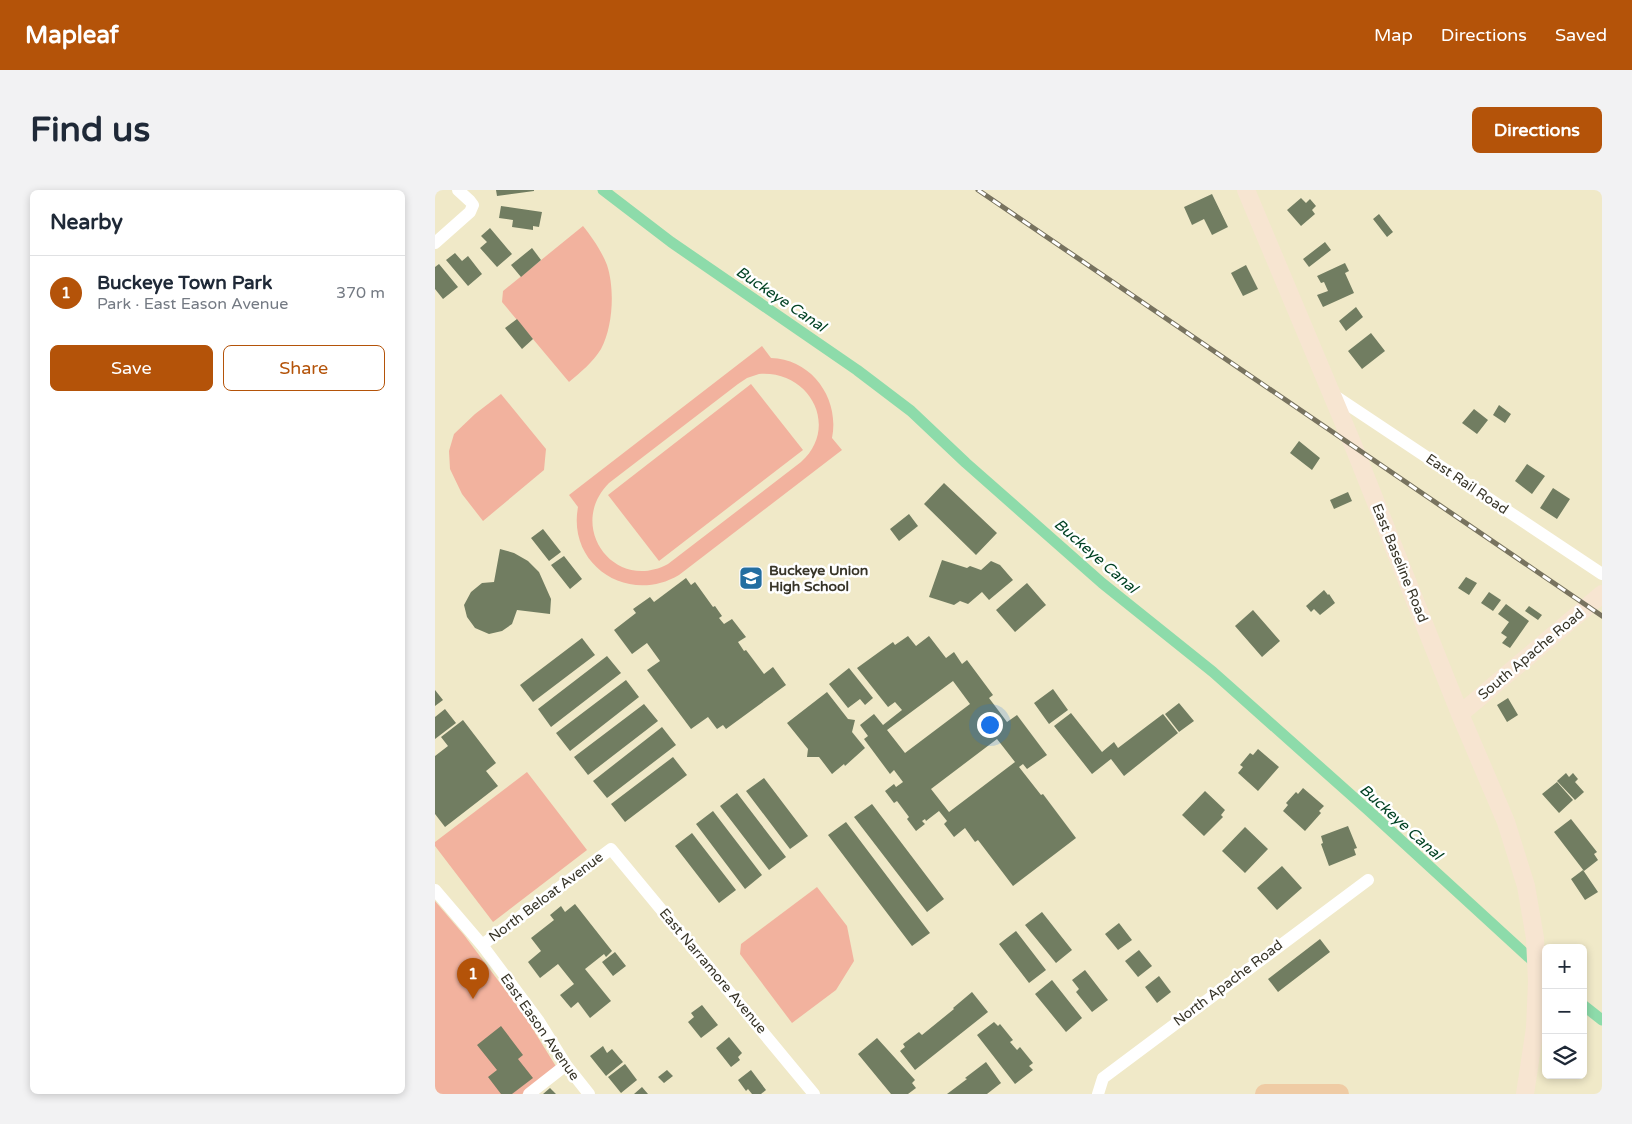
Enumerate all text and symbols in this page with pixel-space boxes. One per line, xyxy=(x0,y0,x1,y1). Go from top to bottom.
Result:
text: Mapleaf xyxy=(25,21,119,50)
text: Map xyxy=(1374,24,1413,46)
text: Directions xyxy=(1441,24,1527,46)
text: Saved xyxy=(1555,24,1607,46)
button: Directions xyxy=(1472,107,1602,153)
text: Find us xyxy=(30,109,150,151)
text: Nearby xyxy=(50,210,123,235)
water label: Buckeye Canal xyxy=(733,262,831,337)
text: Buckeye Town Park xyxy=(97,272,272,294)
text: 1 xyxy=(61,283,71,303)
text: 370 m xyxy=(336,283,385,303)
text: Park · East Eason Avenue xyxy=(97,294,288,314)
button: Save xyxy=(50,345,213,391)
button: Share xyxy=(223,345,385,391)
street label: East Rail Road xyxy=(1422,450,1512,518)
street label: East Baseline Road xyxy=(1368,501,1432,625)
water label: Buckeye Canal xyxy=(1051,515,1143,599)
place label: Buckeye Union High School xyxy=(769,562,868,595)
school or university icon: Buckeye Union High School xyxy=(738,565,764,591)
street label: South Apache Road xyxy=(1475,605,1587,703)
your location xyxy=(977,712,1003,738)
water label: Buckeye Canal xyxy=(1356,780,1447,865)
street label: North Beloat Avenue xyxy=(485,848,607,946)
street label: East Narramore Avenue xyxy=(656,905,770,1037)
street label: North Apache Road xyxy=(1170,936,1286,1030)
map controls xyxy=(1542,944,1587,1079)
button: + xyxy=(1542,944,1587,989)
pin: 1 xyxy=(457,958,489,999)
street label: East Eason Avenue xyxy=(497,970,583,1084)
button: − xyxy=(1542,989,1587,1034)
button: layers xyxy=(1542,1034,1587,1079)

